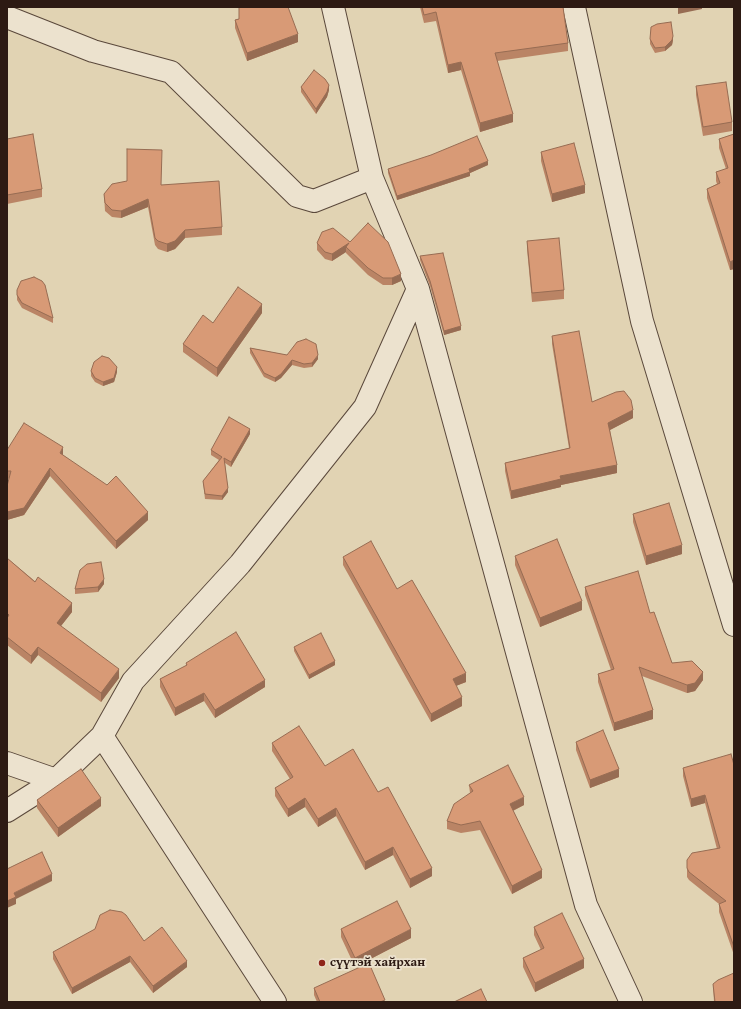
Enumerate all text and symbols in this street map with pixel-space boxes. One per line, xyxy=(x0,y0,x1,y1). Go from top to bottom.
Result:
place label: сүүтэй хайрхан xyxy=(330,955,425,971)
marker: сүүтэй хайрхан xyxy=(317,958,327,968)

